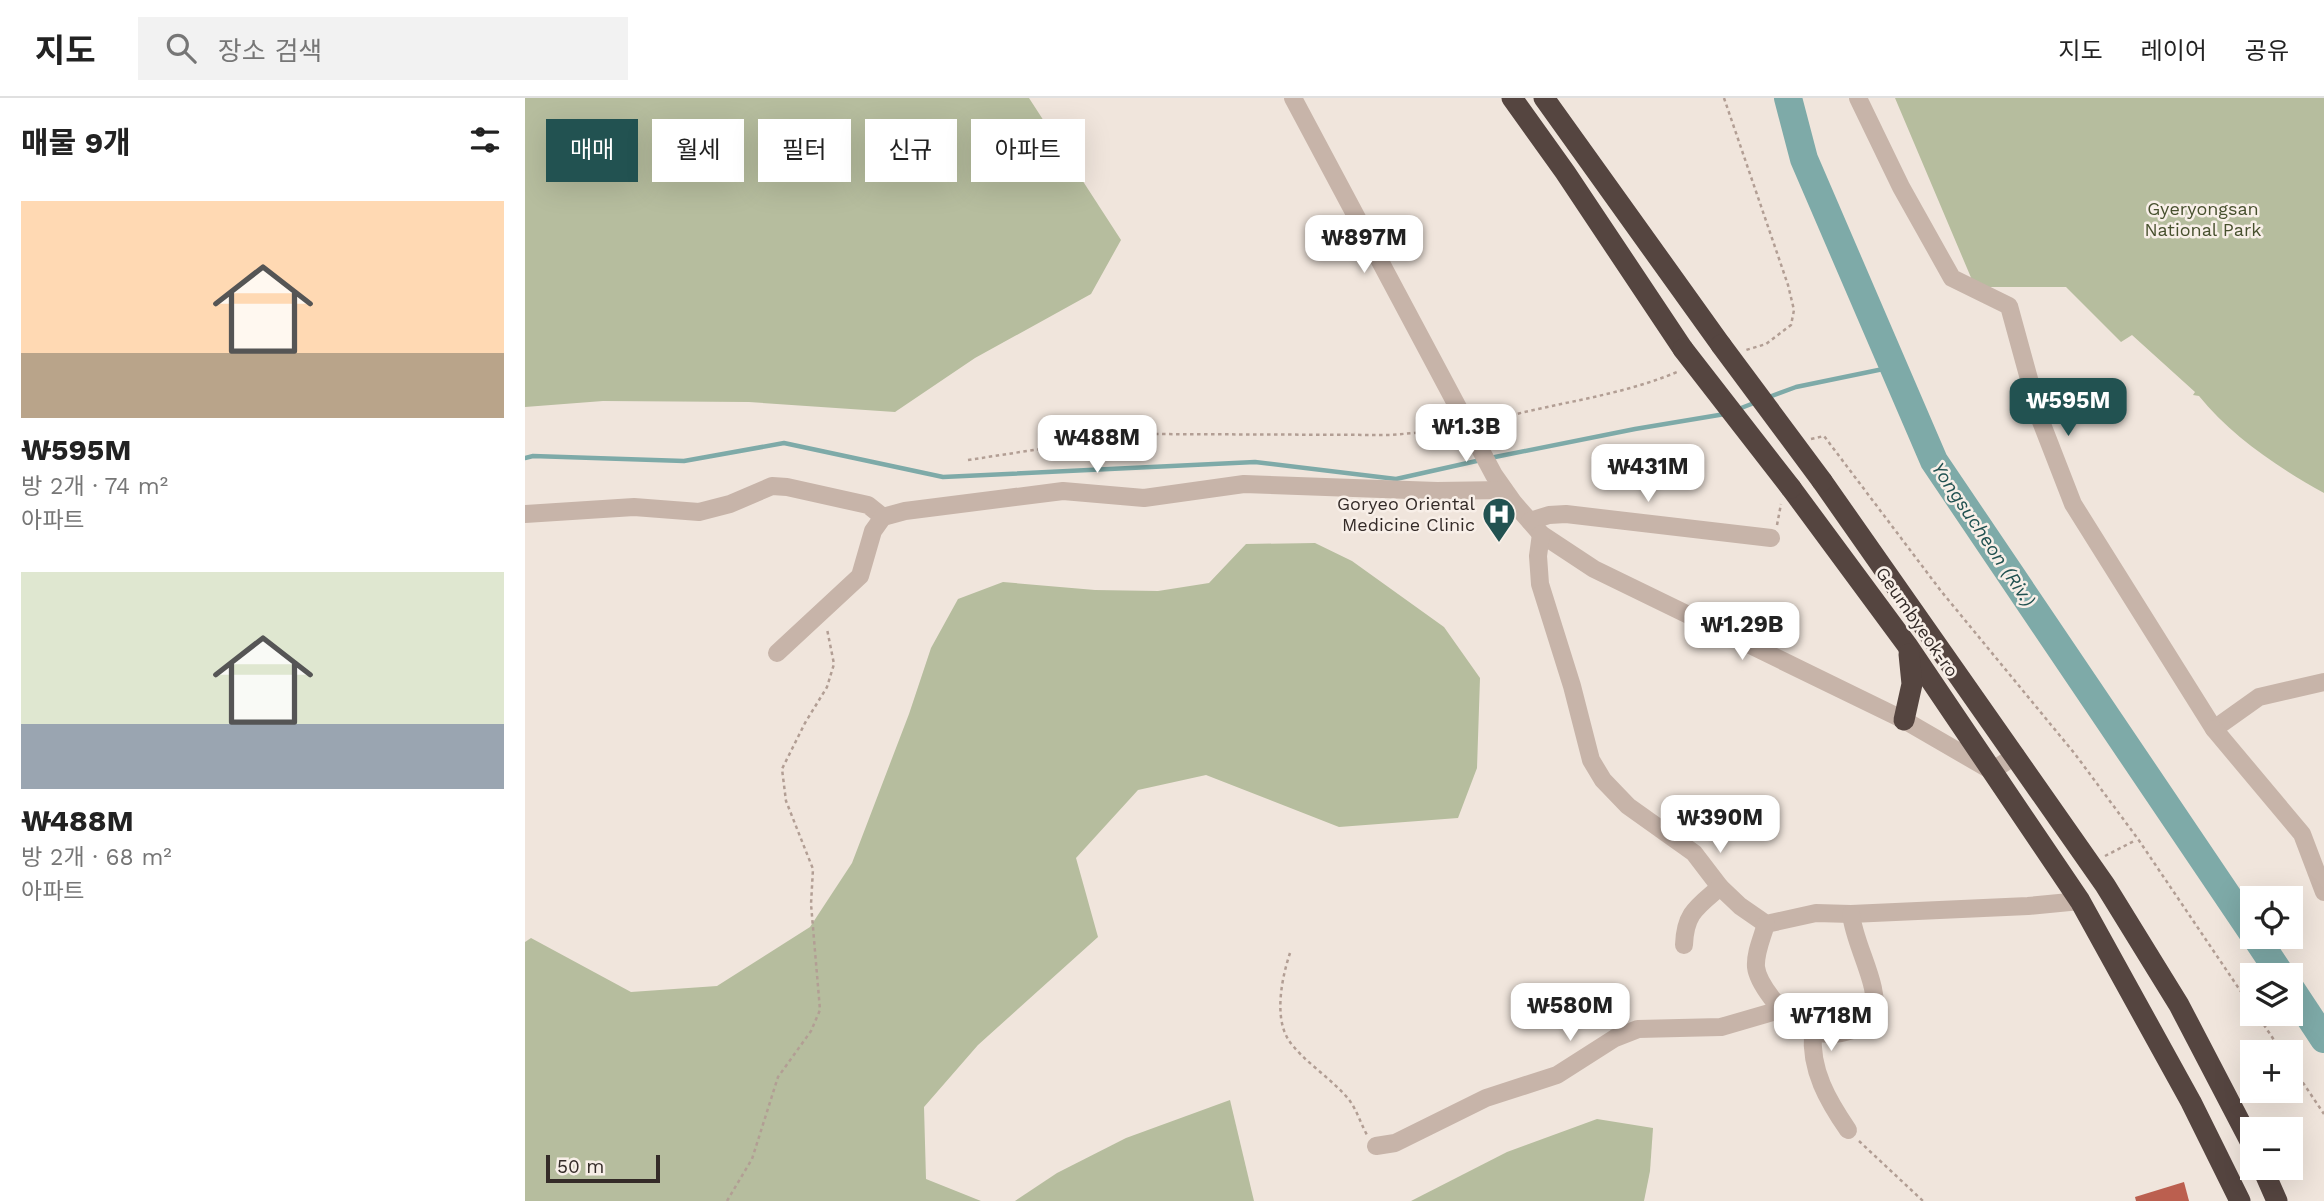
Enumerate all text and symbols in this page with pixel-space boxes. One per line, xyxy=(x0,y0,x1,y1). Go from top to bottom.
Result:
search box xyxy=(138,17,628,80)
icon: search xyxy=(162,29,200,67)
text: 지도 xyxy=(35,31,96,70)
text: 장소 검색 xyxy=(218,36,322,66)
text: 지도 xyxy=(2058,37,2103,65)
text: 레이어 xyxy=(2141,37,2207,65)
text: 공유 xyxy=(2245,37,2289,65)
chip: 매매 xyxy=(546,119,638,182)
chip: 월세 xyxy=(652,119,744,182)
chip: 필터 xyxy=(758,119,851,182)
chip: 신규 xyxy=(865,119,957,182)
chip: 아파트 xyxy=(971,119,1085,182)
icon: filters xyxy=(466,121,504,159)
text: 매물 9개 xyxy=(21,125,131,160)
park label: Gyeryongsan National Park xyxy=(2144,198,2262,240)
pin: ₩897M xyxy=(1315,216,1413,275)
text: ₩897M xyxy=(1321,224,1407,251)
icon: home xyxy=(200,246,326,372)
pin: ₩595M xyxy=(2019,378,2117,438)
text: ₩595M xyxy=(2026,387,2110,414)
pin: ₩1.3B xyxy=(1417,404,1515,464)
text: ₩1.3B xyxy=(1432,413,1500,440)
pin: ₩488M xyxy=(1048,416,1146,475)
text: ₩488M xyxy=(1054,424,1140,451)
text: ₩595M xyxy=(21,432,132,467)
pin: ₩431M xyxy=(1599,444,1697,504)
text: ₩431M xyxy=(1607,453,1689,480)
water label: Yongsucheon (Riv.) xyxy=(1927,458,2040,611)
text: 방 2개 · 74 m² xyxy=(21,473,168,500)
place label: Goryeo Oriental Medicine Clinic xyxy=(1337,493,1475,535)
hospital icon: Goryeo Oriental Medicine Clinic xyxy=(1480,495,1518,544)
text: 아파트 xyxy=(21,507,84,534)
street label: Geumbyeok-ro xyxy=(1872,563,1963,681)
pin: ₩1.29B xyxy=(1685,602,1799,662)
text: ₩1.29B xyxy=(1700,611,1784,638)
icon: home xyxy=(200,617,326,743)
pin: ₩390M xyxy=(1671,796,1769,855)
text: ₩488M xyxy=(21,803,134,838)
text: ₩390M xyxy=(1677,804,1763,831)
text: 방 2개 · 68 m² xyxy=(21,844,172,871)
text: 아파트 xyxy=(21,878,84,905)
map controls xyxy=(2240,886,2303,1180)
button: locate xyxy=(2240,886,2303,949)
button: layers xyxy=(2240,963,2303,1026)
pin: ₩580M xyxy=(1521,984,1619,1043)
text: ₩580M xyxy=(1527,992,1613,1019)
pin: ₩718M xyxy=(1782,993,1880,1053)
text: ₩718M xyxy=(1790,1002,1872,1029)
button: + xyxy=(2240,1040,2303,1103)
button: − xyxy=(2240,1117,2303,1180)
scale bar xyxy=(546,1152,660,1184)
text: 50 m xyxy=(557,1155,604,1178)

